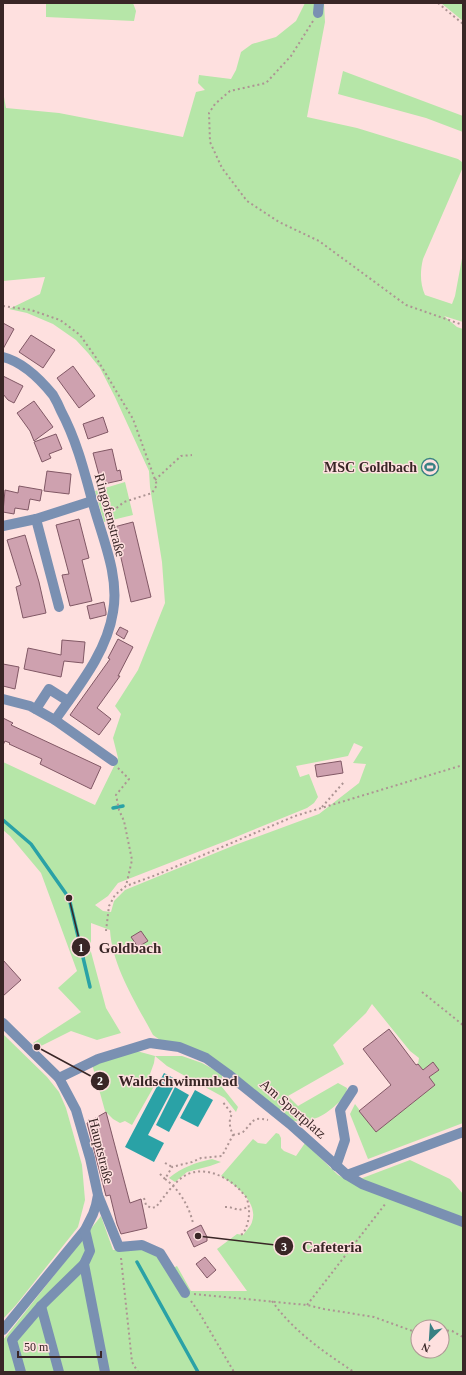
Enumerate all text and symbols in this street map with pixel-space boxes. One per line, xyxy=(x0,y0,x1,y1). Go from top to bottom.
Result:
sports icon: MSC Goldbach xyxy=(420,457,440,477)
place label: MSC Goldbach xyxy=(324,460,417,475)
street label: Ringofenstraße xyxy=(92,472,128,558)
callout: Goldbach xyxy=(71,934,170,961)
text: Goldbach xyxy=(99,940,162,956)
text: 1 xyxy=(78,941,84,955)
callout: Waldschwimmbad xyxy=(90,1068,245,1095)
text: Waldschwimmbad xyxy=(118,1073,238,1089)
text: 2 xyxy=(97,1074,103,1088)
street label: Am Sportplatz xyxy=(257,1076,329,1142)
street label: Hauptstraße xyxy=(86,1116,116,1186)
callout: Cafeteria xyxy=(274,1233,370,1260)
text: Cafeteria xyxy=(302,1239,362,1255)
text: 3 xyxy=(281,1240,287,1254)
north arrow xyxy=(410,1319,450,1359)
scale bar xyxy=(18,1333,101,1359)
text: 50 m xyxy=(24,1340,49,1354)
text: N xyxy=(420,1341,432,1355)

